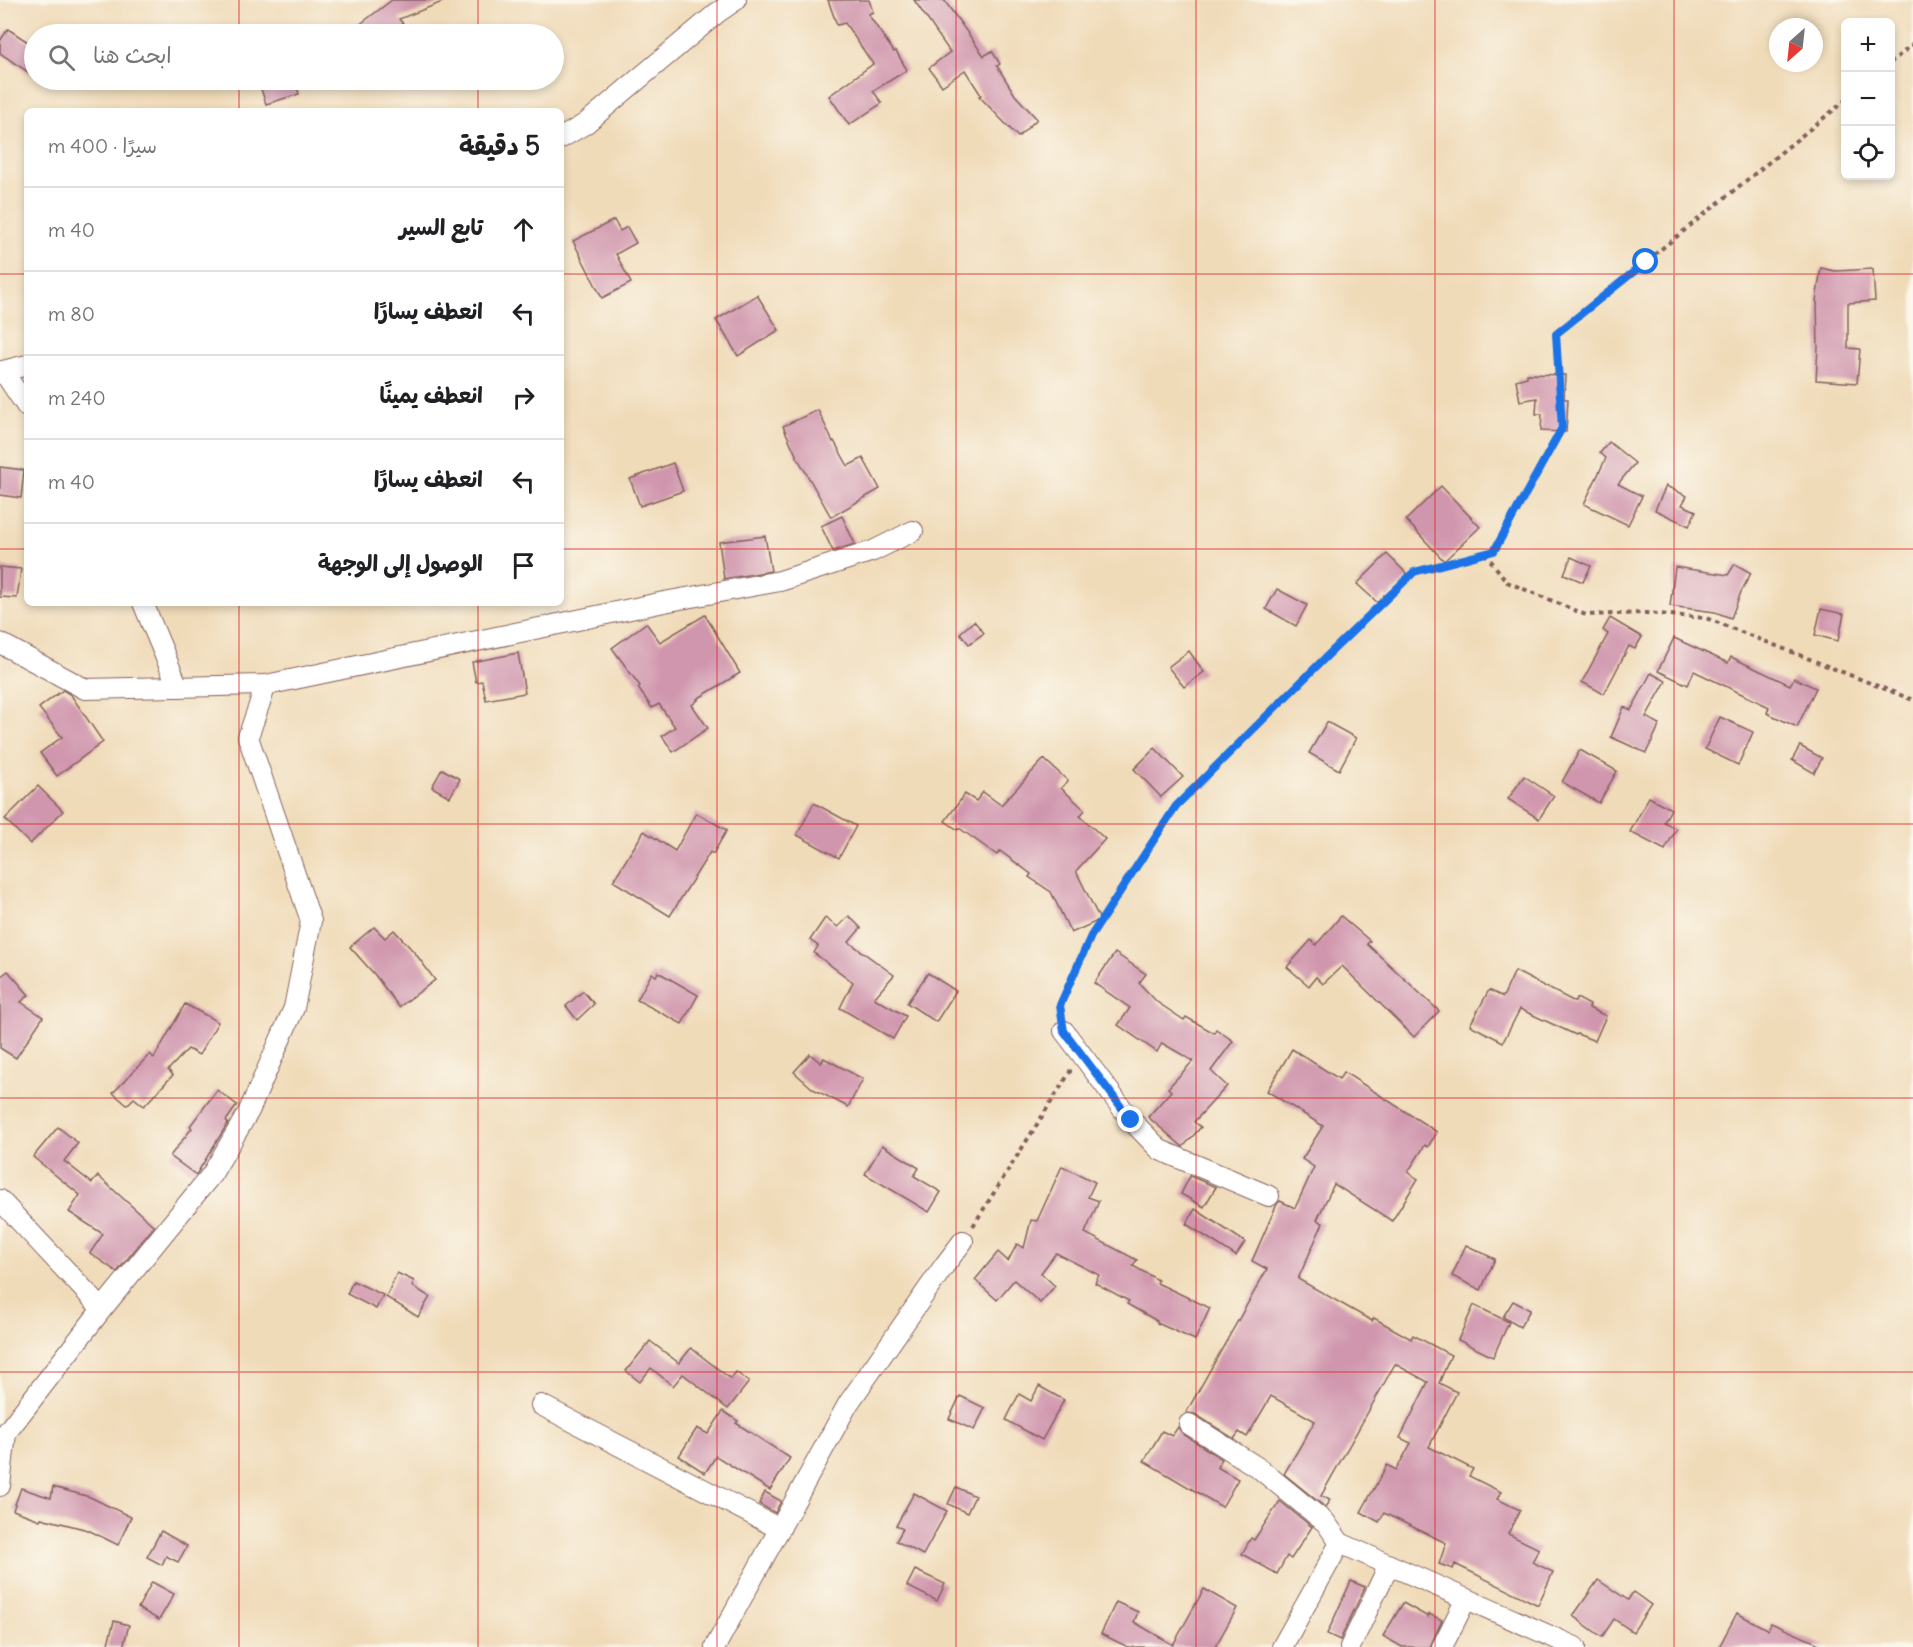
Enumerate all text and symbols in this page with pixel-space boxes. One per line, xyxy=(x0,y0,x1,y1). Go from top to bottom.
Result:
north arrow xyxy=(1769,18,1823,72)
map controls xyxy=(1841,18,1895,180)
button: + xyxy=(1841,18,1895,72)
search box xyxy=(24,24,564,90)
icon: search xyxy=(45,41,78,74)
text: ابحث هنا xyxy=(93,41,172,69)
button: − xyxy=(1841,72,1895,126)
button: locate xyxy=(1841,126,1895,180)
text: 5 دقيقة xyxy=(459,129,540,162)
text: سيرًا · 400 m xyxy=(48,133,157,158)
text: تابع السير xyxy=(399,213,483,241)
icon: ahead xyxy=(507,213,540,246)
text: 40 m xyxy=(48,217,95,242)
route start xyxy=(1632,248,1658,274)
text: انعطف يسارًا xyxy=(374,297,483,325)
icon: left xyxy=(507,297,540,330)
text: 80 m xyxy=(48,301,95,326)
text: انعطف يمينًا xyxy=(380,381,483,409)
icon: right xyxy=(507,381,540,414)
text: 240 m xyxy=(48,385,106,410)
text: انعطف يسارًا xyxy=(374,465,483,493)
icon: left xyxy=(507,465,540,498)
text: 40 m xyxy=(48,469,95,494)
text: الوصول إلى الوجهة xyxy=(318,549,483,577)
icon: arrive xyxy=(507,549,540,582)
route end xyxy=(1117,1106,1143,1132)

